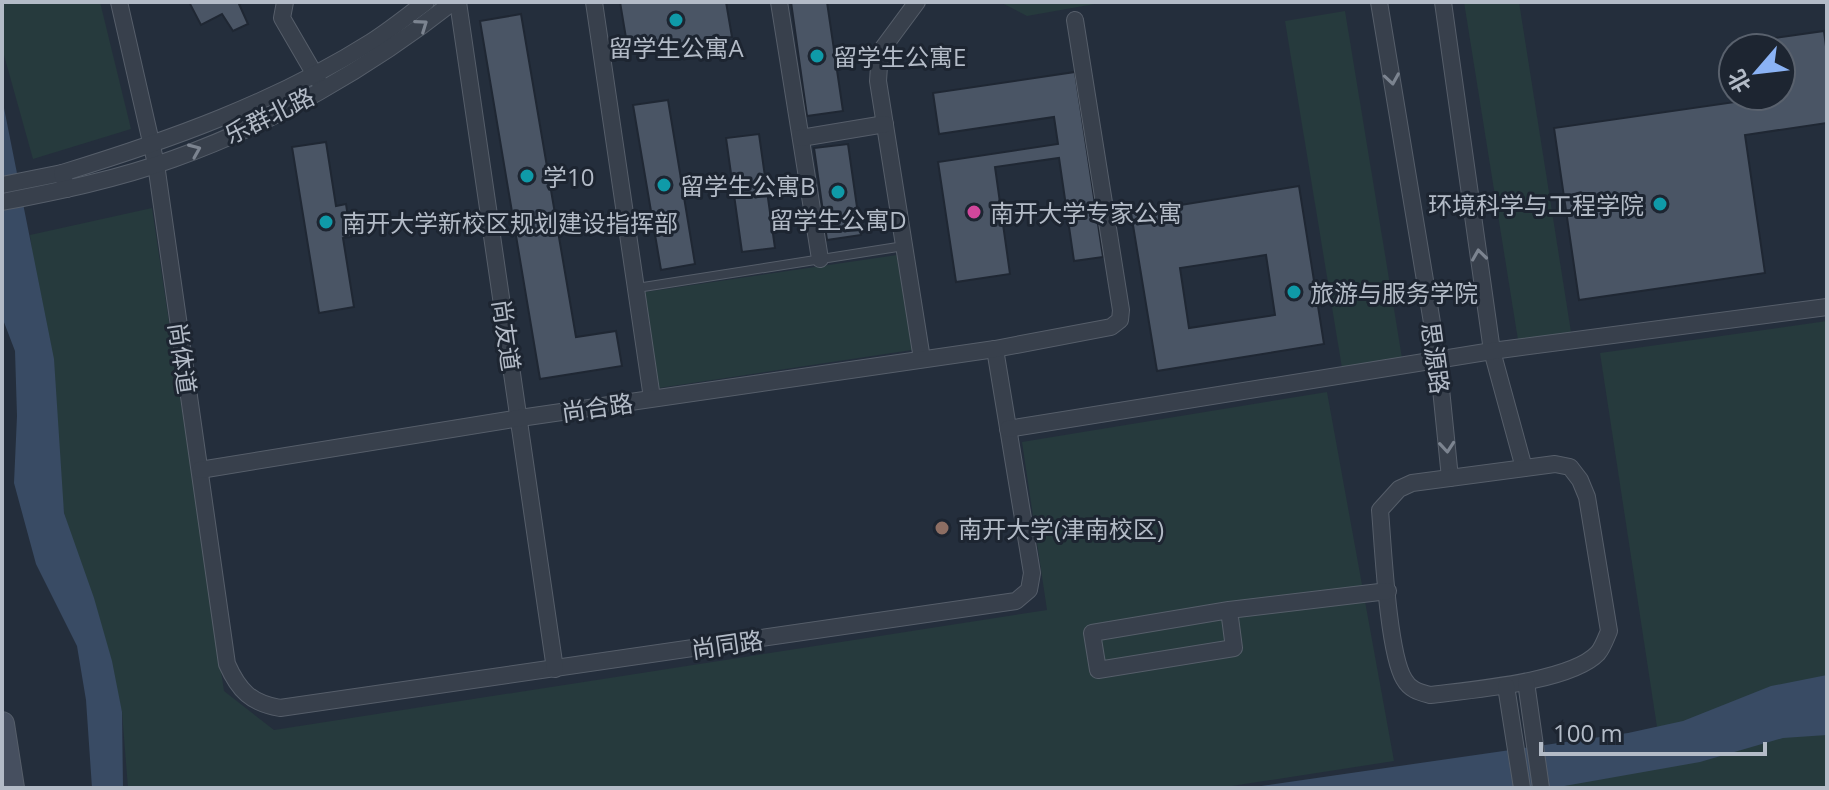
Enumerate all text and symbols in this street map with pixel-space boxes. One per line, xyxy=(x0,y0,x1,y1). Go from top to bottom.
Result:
marker: 留学生公寓A xyxy=(667,11,685,29)
one-way arrow xyxy=(414,20,428,35)
place label: 留学生公寓A xyxy=(608,31,744,64)
north arrow xyxy=(1717,32,1797,112)
place label: 留学生公寓E xyxy=(833,40,966,73)
marker: 留学生公寓E xyxy=(808,47,826,65)
text: 北 xyxy=(1720,65,1757,99)
one-way arrow xyxy=(1382,72,1399,86)
street label: 乐群北路 xyxy=(219,79,319,151)
one-way arrow xyxy=(187,143,201,159)
place label: 学10 xyxy=(543,160,594,193)
marker: 学10 xyxy=(518,167,536,185)
place label: 留学生公寓B xyxy=(680,169,816,202)
marker: 留学生公寓B xyxy=(655,176,673,194)
marker: 留学生公寓D xyxy=(829,183,847,201)
place label: 环境科学与工程学院 xyxy=(1428,188,1644,221)
marker: 环境科学与工程学院 xyxy=(1651,195,1669,213)
place label: 南开大学专家公寓 xyxy=(990,196,1182,229)
place label: 留学生公寓D xyxy=(769,203,907,236)
marker: 南开大学专家公寓 xyxy=(965,203,983,221)
place label: 南开大学新校区规划建设指挥部 xyxy=(342,206,678,239)
marker: 南开大学新校区规划建设指挥部 xyxy=(317,213,335,231)
one-way arrow xyxy=(1471,249,1488,262)
place label: 旅游与服务学院 xyxy=(1310,276,1478,309)
marker: 旅游与服务学院 xyxy=(1285,283,1303,301)
street label: 尚友道 xyxy=(486,297,528,373)
street label: 尚体道 xyxy=(162,320,204,396)
street label: 思源路 xyxy=(1415,320,1457,396)
street label: 尚合路 xyxy=(559,386,635,428)
one-way arrow xyxy=(1438,441,1455,454)
place label: 南开大学(津南校区) xyxy=(958,512,1164,545)
marker: 南开大学(津南校区) xyxy=(933,519,951,537)
street label: 尚同路 xyxy=(689,623,765,665)
scale bar xyxy=(1541,706,1765,756)
text: 100 m xyxy=(1553,716,1623,749)

